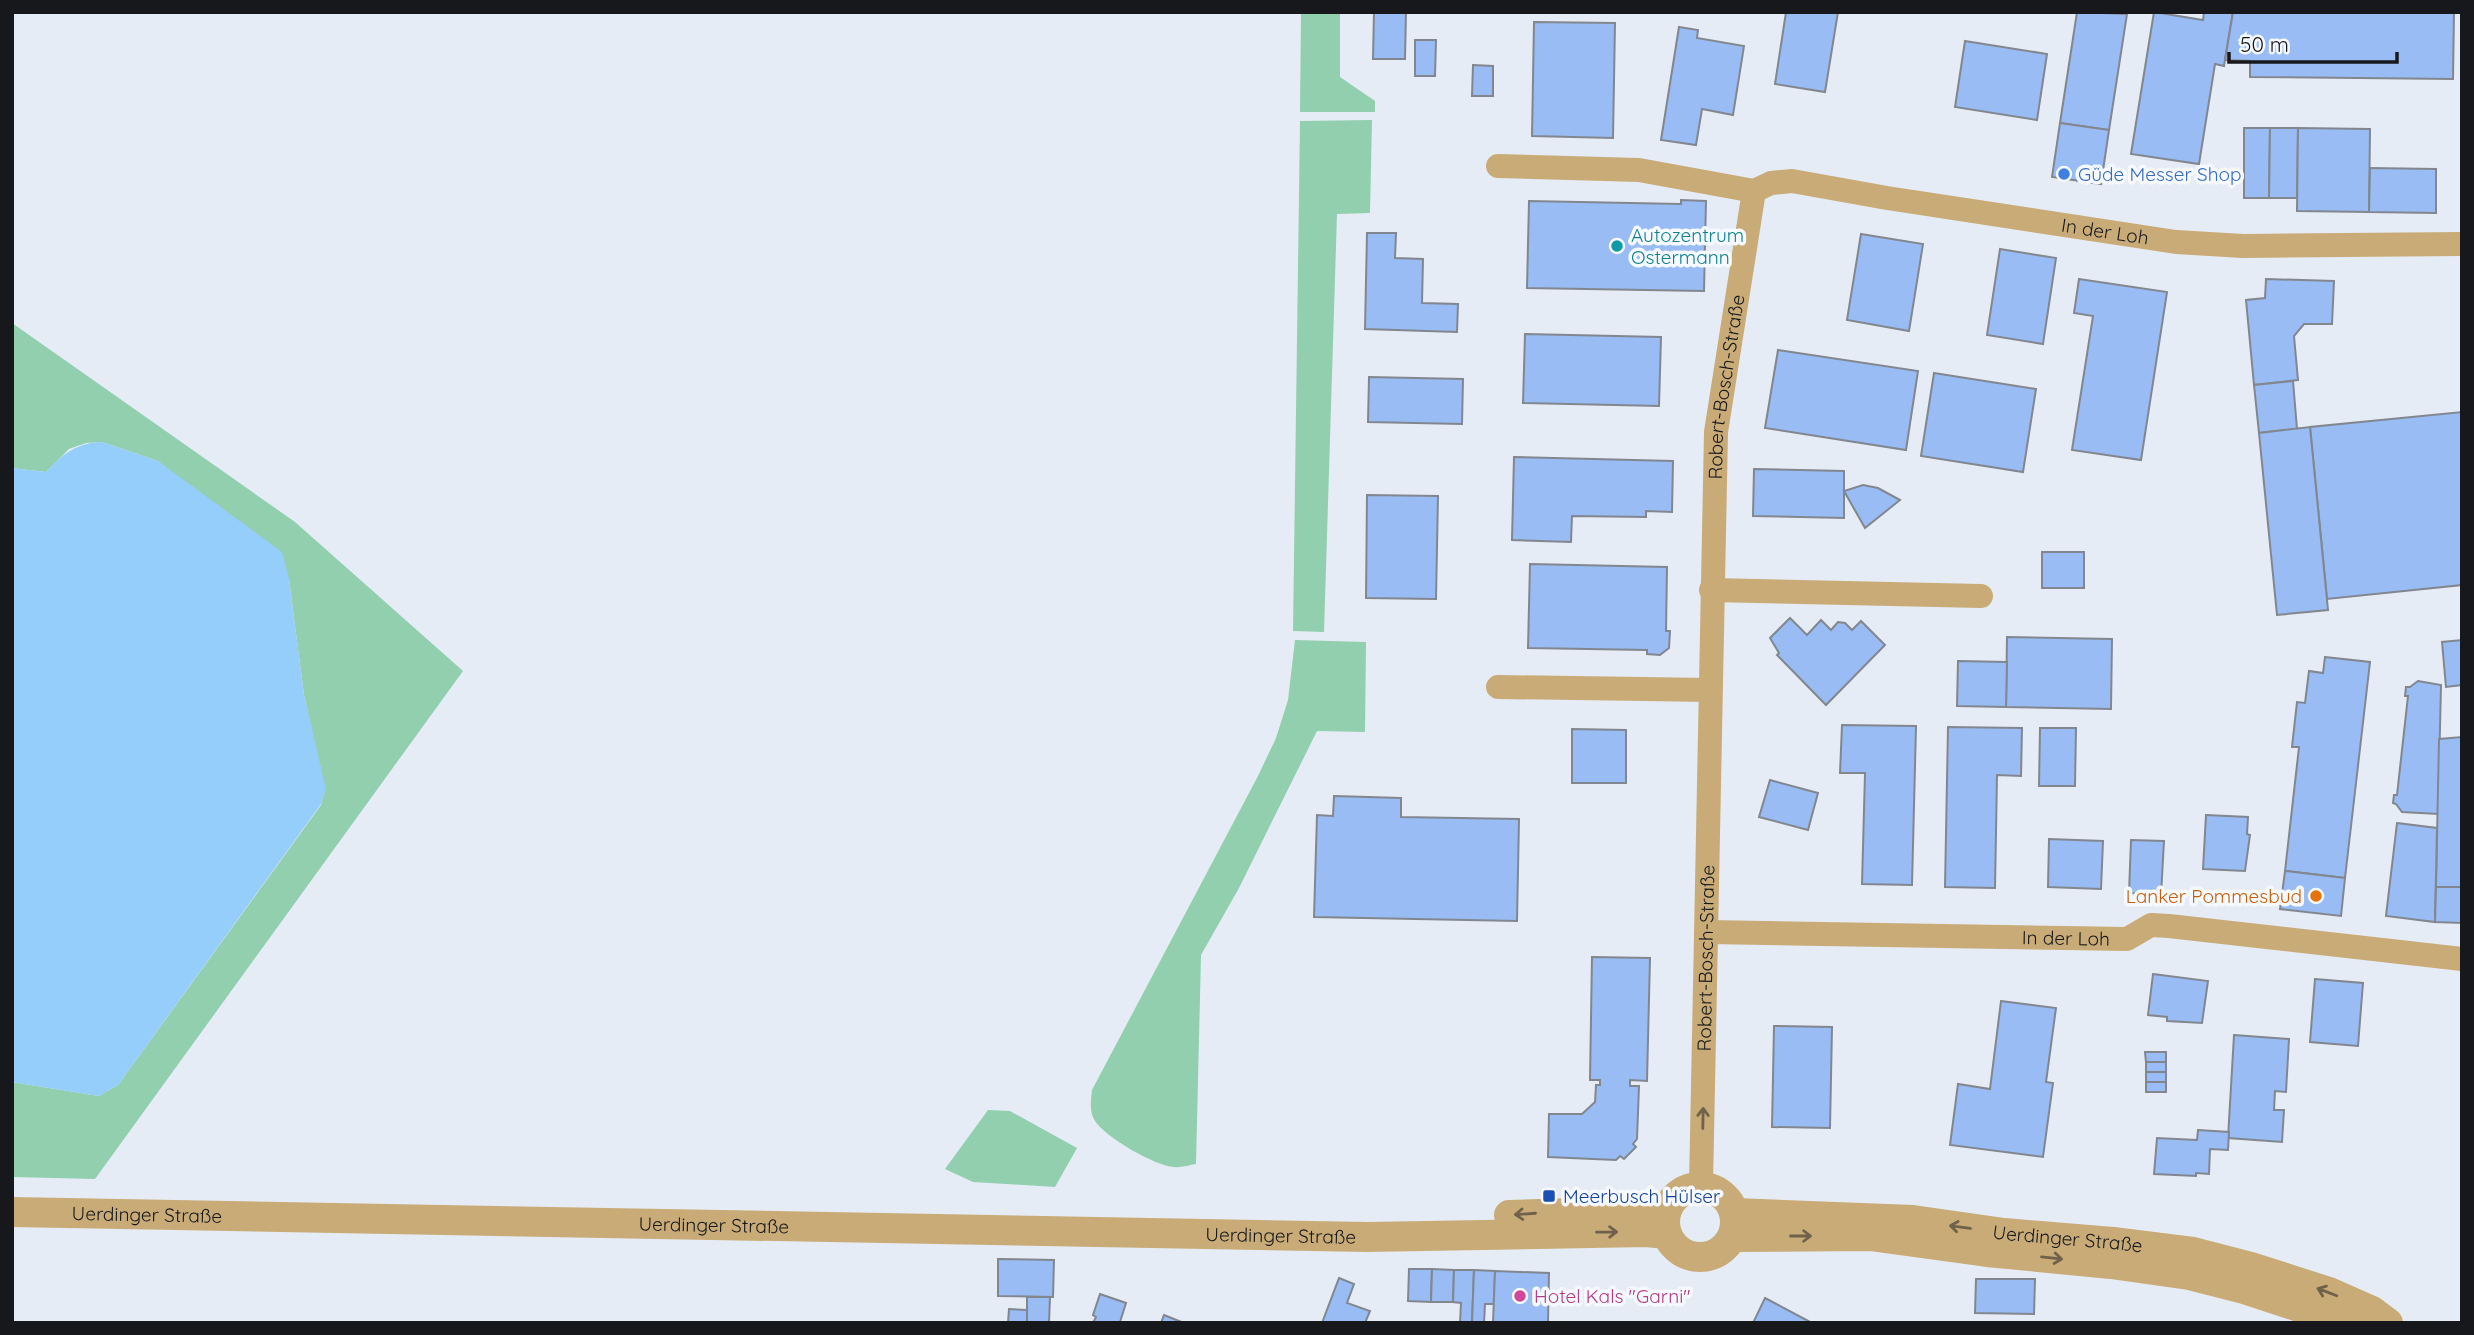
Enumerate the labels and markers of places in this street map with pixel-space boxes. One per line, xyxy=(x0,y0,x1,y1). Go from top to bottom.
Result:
place label: Güde Messer Shop xyxy=(2078,162,2241,186)
marker: Güde Messer Shop xyxy=(2056,166,2072,182)
place label: Autozentrum Ostermann xyxy=(1631,223,1744,269)
marker: Autozentrum Ostermann xyxy=(1609,238,1625,254)
place label: Lanker Pommesbud xyxy=(2126,884,2302,908)
marker: Lanker Pommesbud xyxy=(2308,888,2324,904)
place label: Meerbusch Hülser xyxy=(1563,1184,1721,1208)
marker: Meerbusch Hülser xyxy=(1541,1188,1557,1204)
place label: Hotel Kals "Garni" xyxy=(1534,1284,1691,1308)
marker: Hotel Kals "Garni" xyxy=(1512,1288,1528,1304)

